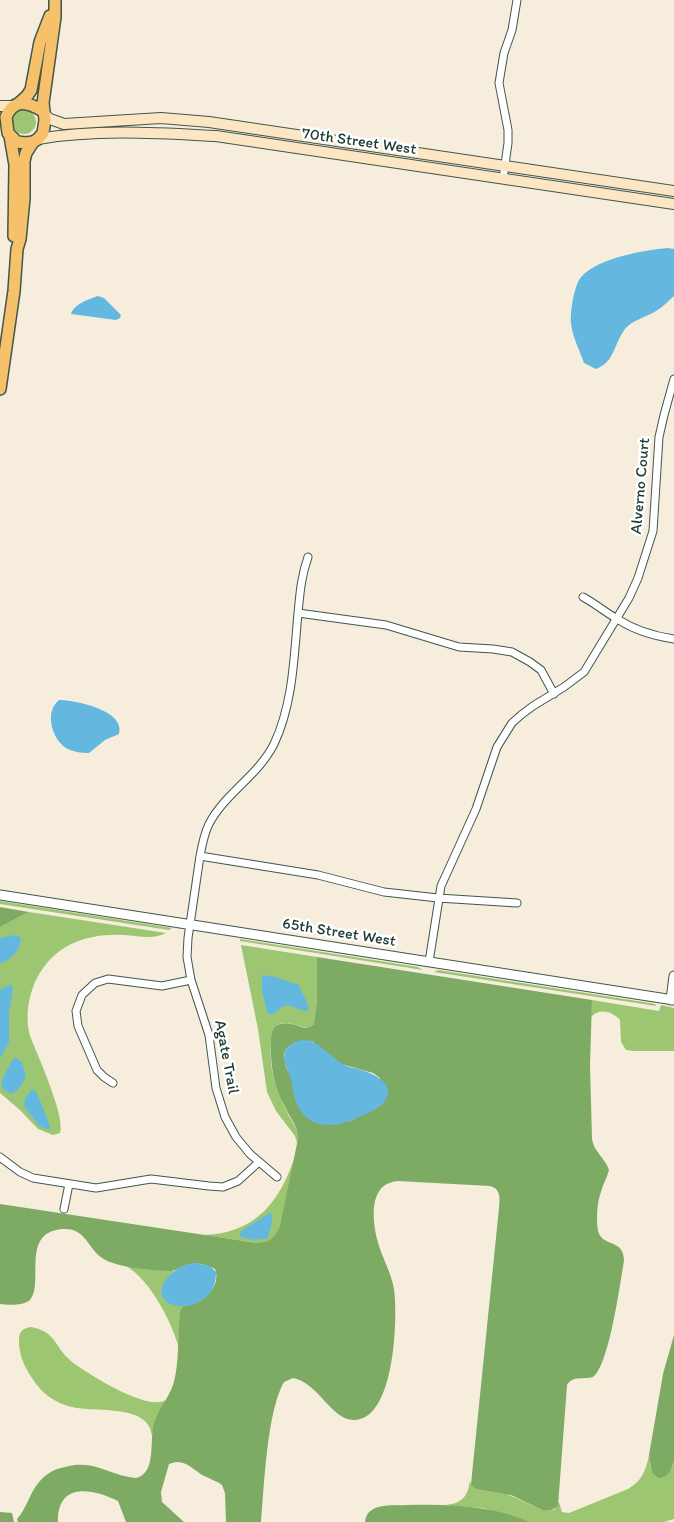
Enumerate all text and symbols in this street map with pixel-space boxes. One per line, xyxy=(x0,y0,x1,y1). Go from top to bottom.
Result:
street label: 70th Street West xyxy=(301,124,417,160)
street label: Alverno Court xyxy=(627,437,655,535)
street label: 65th Street West xyxy=(281,915,397,951)
street label: Agate Trail xyxy=(209,1018,243,1096)

